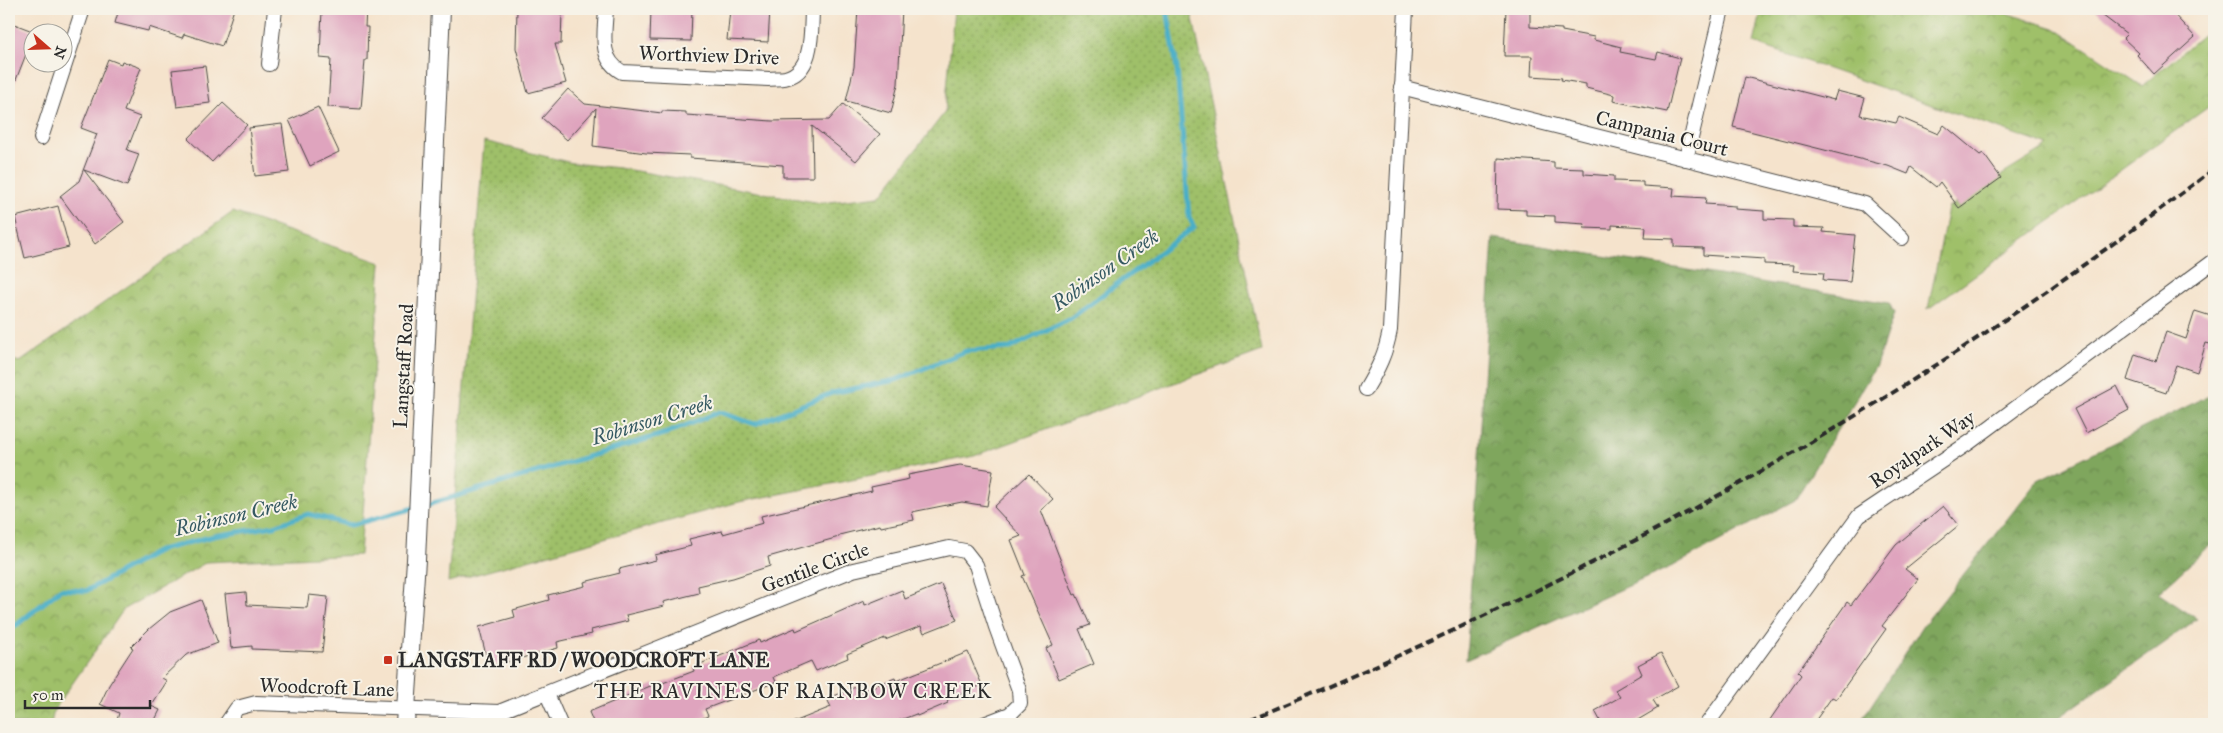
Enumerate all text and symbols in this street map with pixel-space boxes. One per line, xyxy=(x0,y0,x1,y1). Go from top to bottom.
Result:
north arrow xyxy=(22,22,72,72)
street label: Worthview Drive xyxy=(638,41,780,69)
text: N xyxy=(50,44,70,61)
street label: Campania Court xyxy=(1593,105,1731,161)
water label: Robinson Creek xyxy=(1045,223,1164,317)
street label: Langstaff Road xyxy=(388,303,419,429)
water label: Robinson Creek xyxy=(587,389,716,451)
street label: Royalpark Way xyxy=(1865,405,1980,493)
water label: Robinson Creek xyxy=(171,488,301,542)
street label: Gentile Circle xyxy=(758,536,872,598)
place label: LANGSTAFF RD / WOODCROFT LANE xyxy=(398,648,770,672)
marker: LANGSTAFF RD / WOODCROFT LANE xyxy=(382,654,394,666)
street label: Woodcroft Lane xyxy=(259,673,395,701)
scale bar xyxy=(25,678,150,710)
district label: THE RAVINES OF RAINBOW CREEK xyxy=(594,678,992,704)
text: 50 m xyxy=(32,686,64,704)

